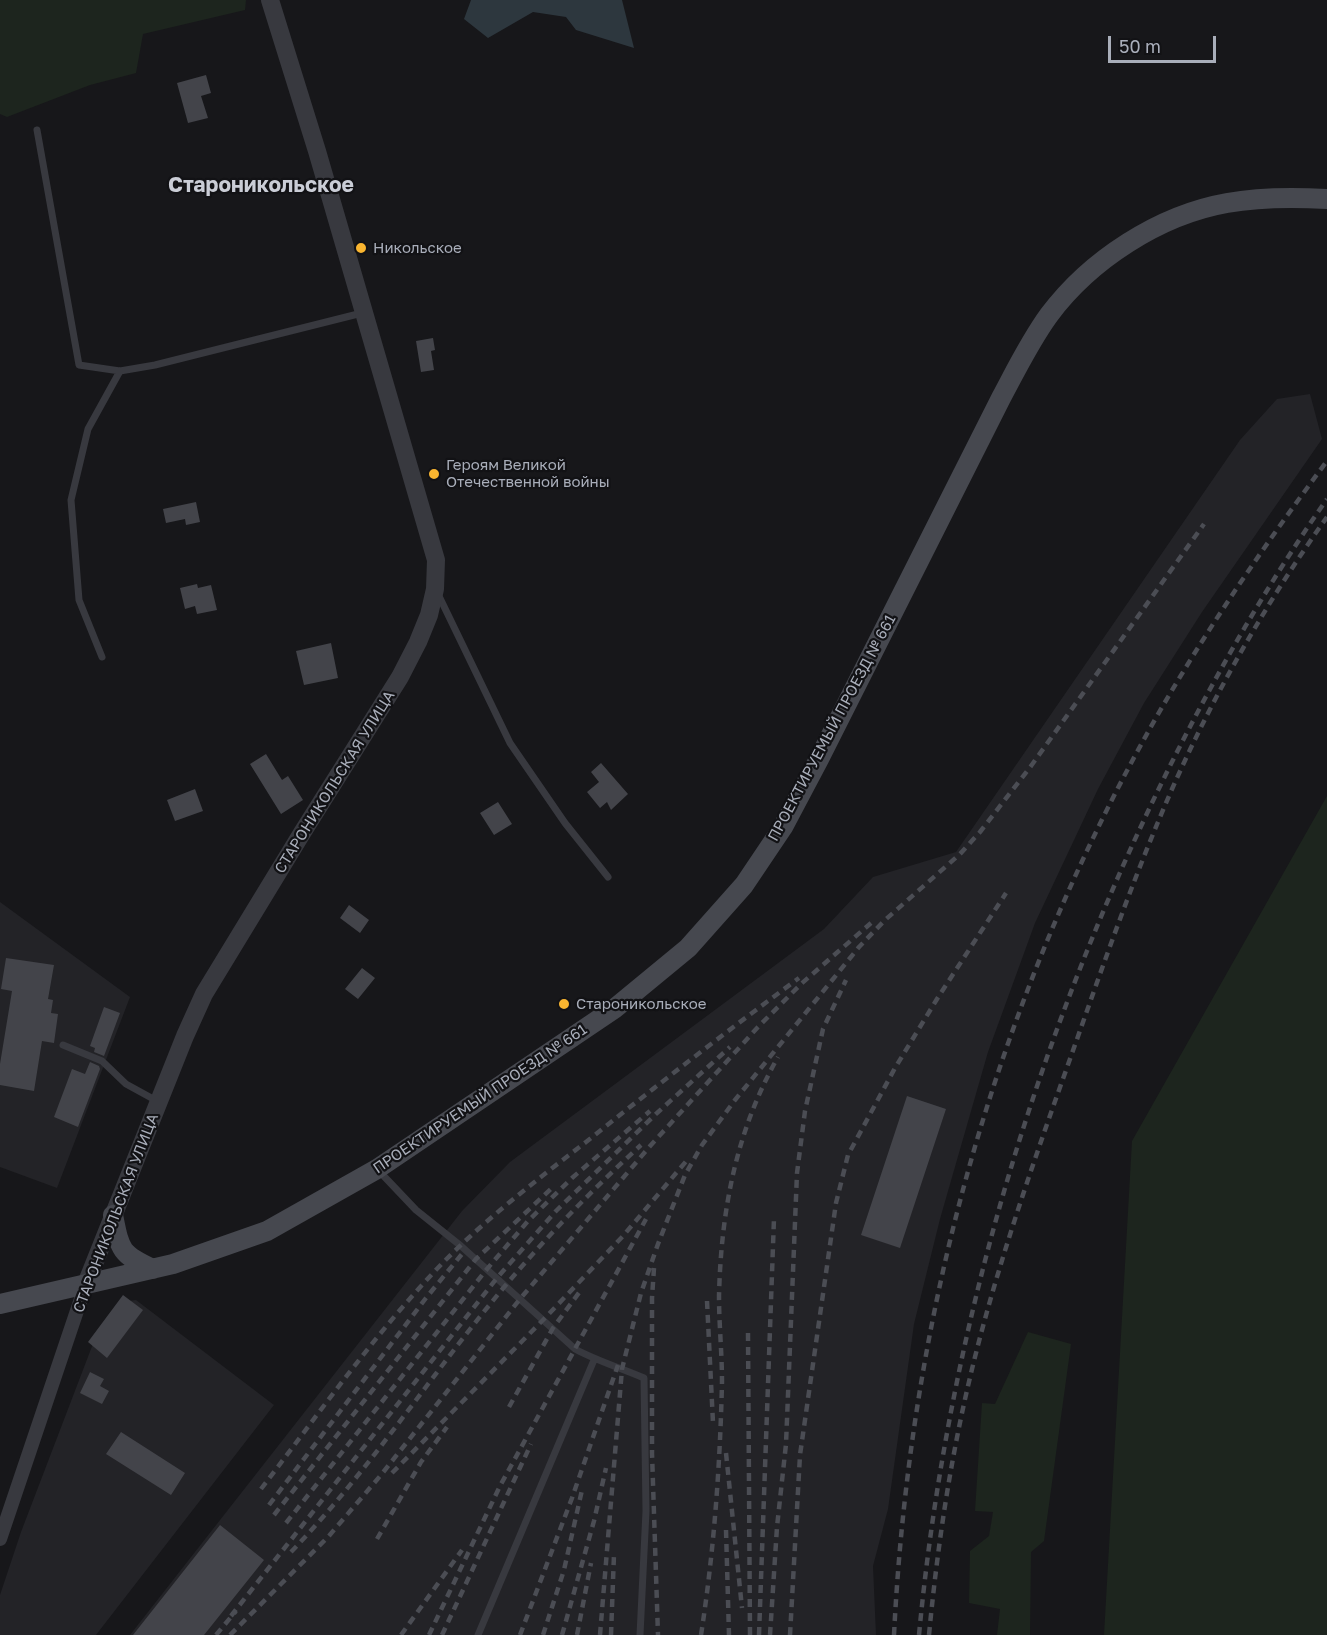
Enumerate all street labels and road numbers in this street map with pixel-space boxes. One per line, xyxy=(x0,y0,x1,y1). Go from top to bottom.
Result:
street label: ПРОЕКТИРУЕМЫЙ ПРОЕЗД № 661 xyxy=(764,612,900,844)
street label: СТАРОНИКОЛЬСКАЯ УЛИЦА xyxy=(271,687,399,877)
street label: ПРОЕКТИРУЕМЫЙ ПРОЕЗД № 661 xyxy=(370,1021,590,1177)
street label: СТАРОНИКОЛЬСКАЯ УЛИЦА xyxy=(70,1111,162,1315)

